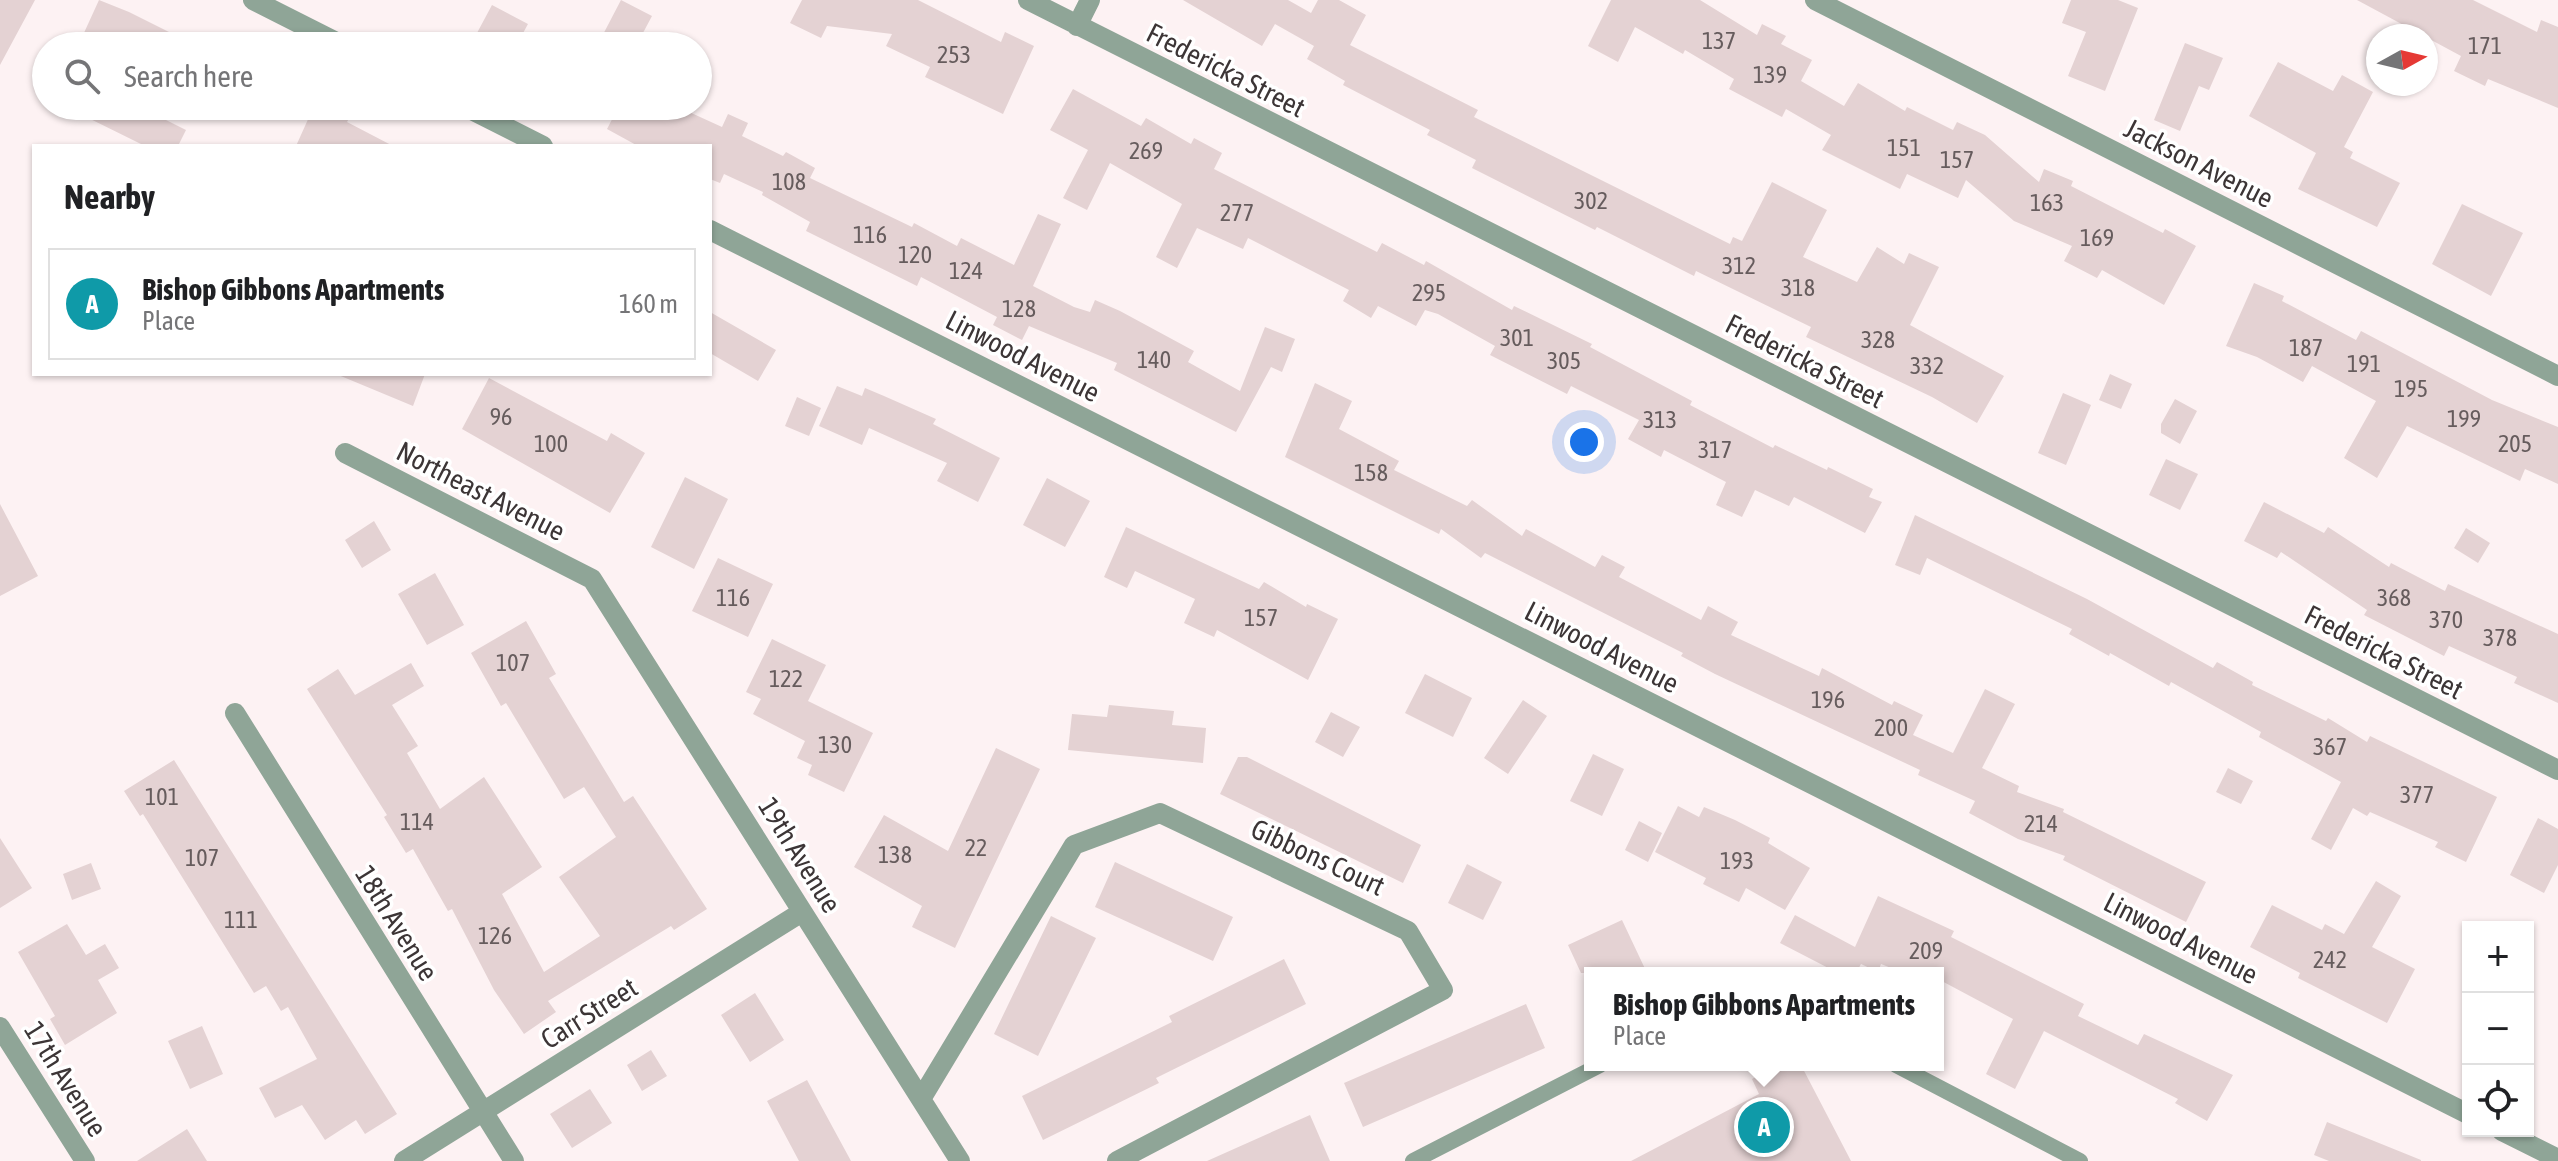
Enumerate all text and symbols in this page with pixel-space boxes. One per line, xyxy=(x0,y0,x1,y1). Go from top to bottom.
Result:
street label: Fredericka Street xyxy=(1142,16,1310,124)
north arrow xyxy=(2366,24,2438,96)
house number: 137 xyxy=(1702,27,1736,54)
search box xyxy=(32,32,712,120)
house number: 171 xyxy=(2468,32,2502,59)
house number: 253 xyxy=(937,41,971,68)
icon: search xyxy=(60,54,104,98)
text: Search here xyxy=(124,59,253,93)
house number: 139 xyxy=(1753,61,1787,88)
street label: Jackson Avenue xyxy=(2119,112,2279,214)
house number: 151 xyxy=(1887,134,1921,161)
house number: 269 xyxy=(1129,137,1163,164)
house number: 157 xyxy=(1940,146,1974,173)
house number: 108 xyxy=(772,168,806,195)
text: Nearby xyxy=(64,177,155,216)
house number: 302 xyxy=(1574,187,1608,214)
house number: 163 xyxy=(2030,189,2064,216)
house number: 277 xyxy=(1220,199,1254,226)
house number: 116 xyxy=(853,221,887,248)
house number: 169 xyxy=(2080,224,2114,251)
house number: 120 xyxy=(898,241,932,268)
house number: 312 xyxy=(1722,252,1756,279)
house number: 124 xyxy=(949,257,983,284)
text: Bishop Gibbons Apartments xyxy=(142,272,444,306)
house number: 318 xyxy=(1781,274,1815,301)
house number: 295 xyxy=(1412,279,1446,306)
text: A xyxy=(86,289,98,319)
text: 160 m xyxy=(619,289,678,319)
house number: 128 xyxy=(1002,295,1036,322)
street label: Linwood Avenue xyxy=(941,304,1105,408)
text: Place xyxy=(142,306,195,336)
street label: Fredericka Street xyxy=(1721,307,1889,415)
house number: 301 xyxy=(1500,324,1534,351)
house number: 328 xyxy=(1861,326,1895,353)
house number: 187 xyxy=(2289,334,2323,361)
house number: 140 xyxy=(1137,346,1171,373)
house number: 305 xyxy=(1547,347,1581,374)
house number: 191 xyxy=(2347,350,2381,377)
house number: 332 xyxy=(1910,352,1944,379)
house number: 195 xyxy=(2394,375,2428,402)
house number: 96 xyxy=(490,403,512,430)
house number: 199 xyxy=(2447,405,2481,432)
house number: 313 xyxy=(1643,406,1677,433)
your location xyxy=(1564,422,1604,462)
house number: 100 xyxy=(534,430,568,457)
house number: 205 xyxy=(2498,430,2532,457)
street label: Northeast Avenue xyxy=(392,435,570,547)
house number: 317 xyxy=(1698,436,1732,463)
house number: 158 xyxy=(1354,459,1388,486)
house number: 116 xyxy=(716,584,750,611)
house number: 368 xyxy=(2377,584,2411,611)
street label: Linwood Avenue xyxy=(1520,595,1684,699)
street label: Fredericka Street xyxy=(2300,598,2468,706)
house number: 157 xyxy=(1244,604,1278,631)
house number: 370 xyxy=(2429,606,2463,633)
house number: 378 xyxy=(2483,624,2517,651)
house number: 107 xyxy=(496,649,530,676)
house number: 122 xyxy=(769,665,803,692)
house number: 196 xyxy=(1811,686,1845,713)
house number: 200 xyxy=(1874,714,1908,741)
house number: 130 xyxy=(818,731,852,758)
house number: 367 xyxy=(2313,733,2347,760)
house number: 377 xyxy=(2400,781,2434,808)
house number: 101 xyxy=(145,783,179,810)
street label: 19th Avenue xyxy=(752,792,848,918)
house number: 114 xyxy=(400,808,434,835)
house number: 214 xyxy=(2024,810,2058,837)
street label: Gibbons Court xyxy=(1246,812,1390,902)
house number: 22 xyxy=(965,834,987,861)
house number: 138 xyxy=(878,841,912,868)
house number: 107 xyxy=(185,844,219,871)
house number: 193 xyxy=(1720,847,1754,874)
street label: 18th Avenue xyxy=(349,860,445,986)
street label: Linwood Avenue xyxy=(2099,886,2263,990)
house number: 111 xyxy=(224,906,258,933)
map controls xyxy=(2462,921,2534,1137)
button: + xyxy=(2462,921,2534,993)
house number: 126 xyxy=(478,922,512,949)
house number: 209 xyxy=(1909,937,1943,964)
house number: 242 xyxy=(2313,946,2347,973)
popup xyxy=(1584,967,1944,1071)
street label: Carr Street xyxy=(535,971,643,1055)
text: Bishop Gibbons Apartments xyxy=(1613,987,1915,1021)
button: − xyxy=(2462,993,2534,1065)
street label: 17th Avenue xyxy=(18,1016,114,1142)
text: Place xyxy=(1613,1021,1666,1051)
button: locate xyxy=(2462,1065,2534,1137)
pin: A xyxy=(1738,1097,1790,1157)

